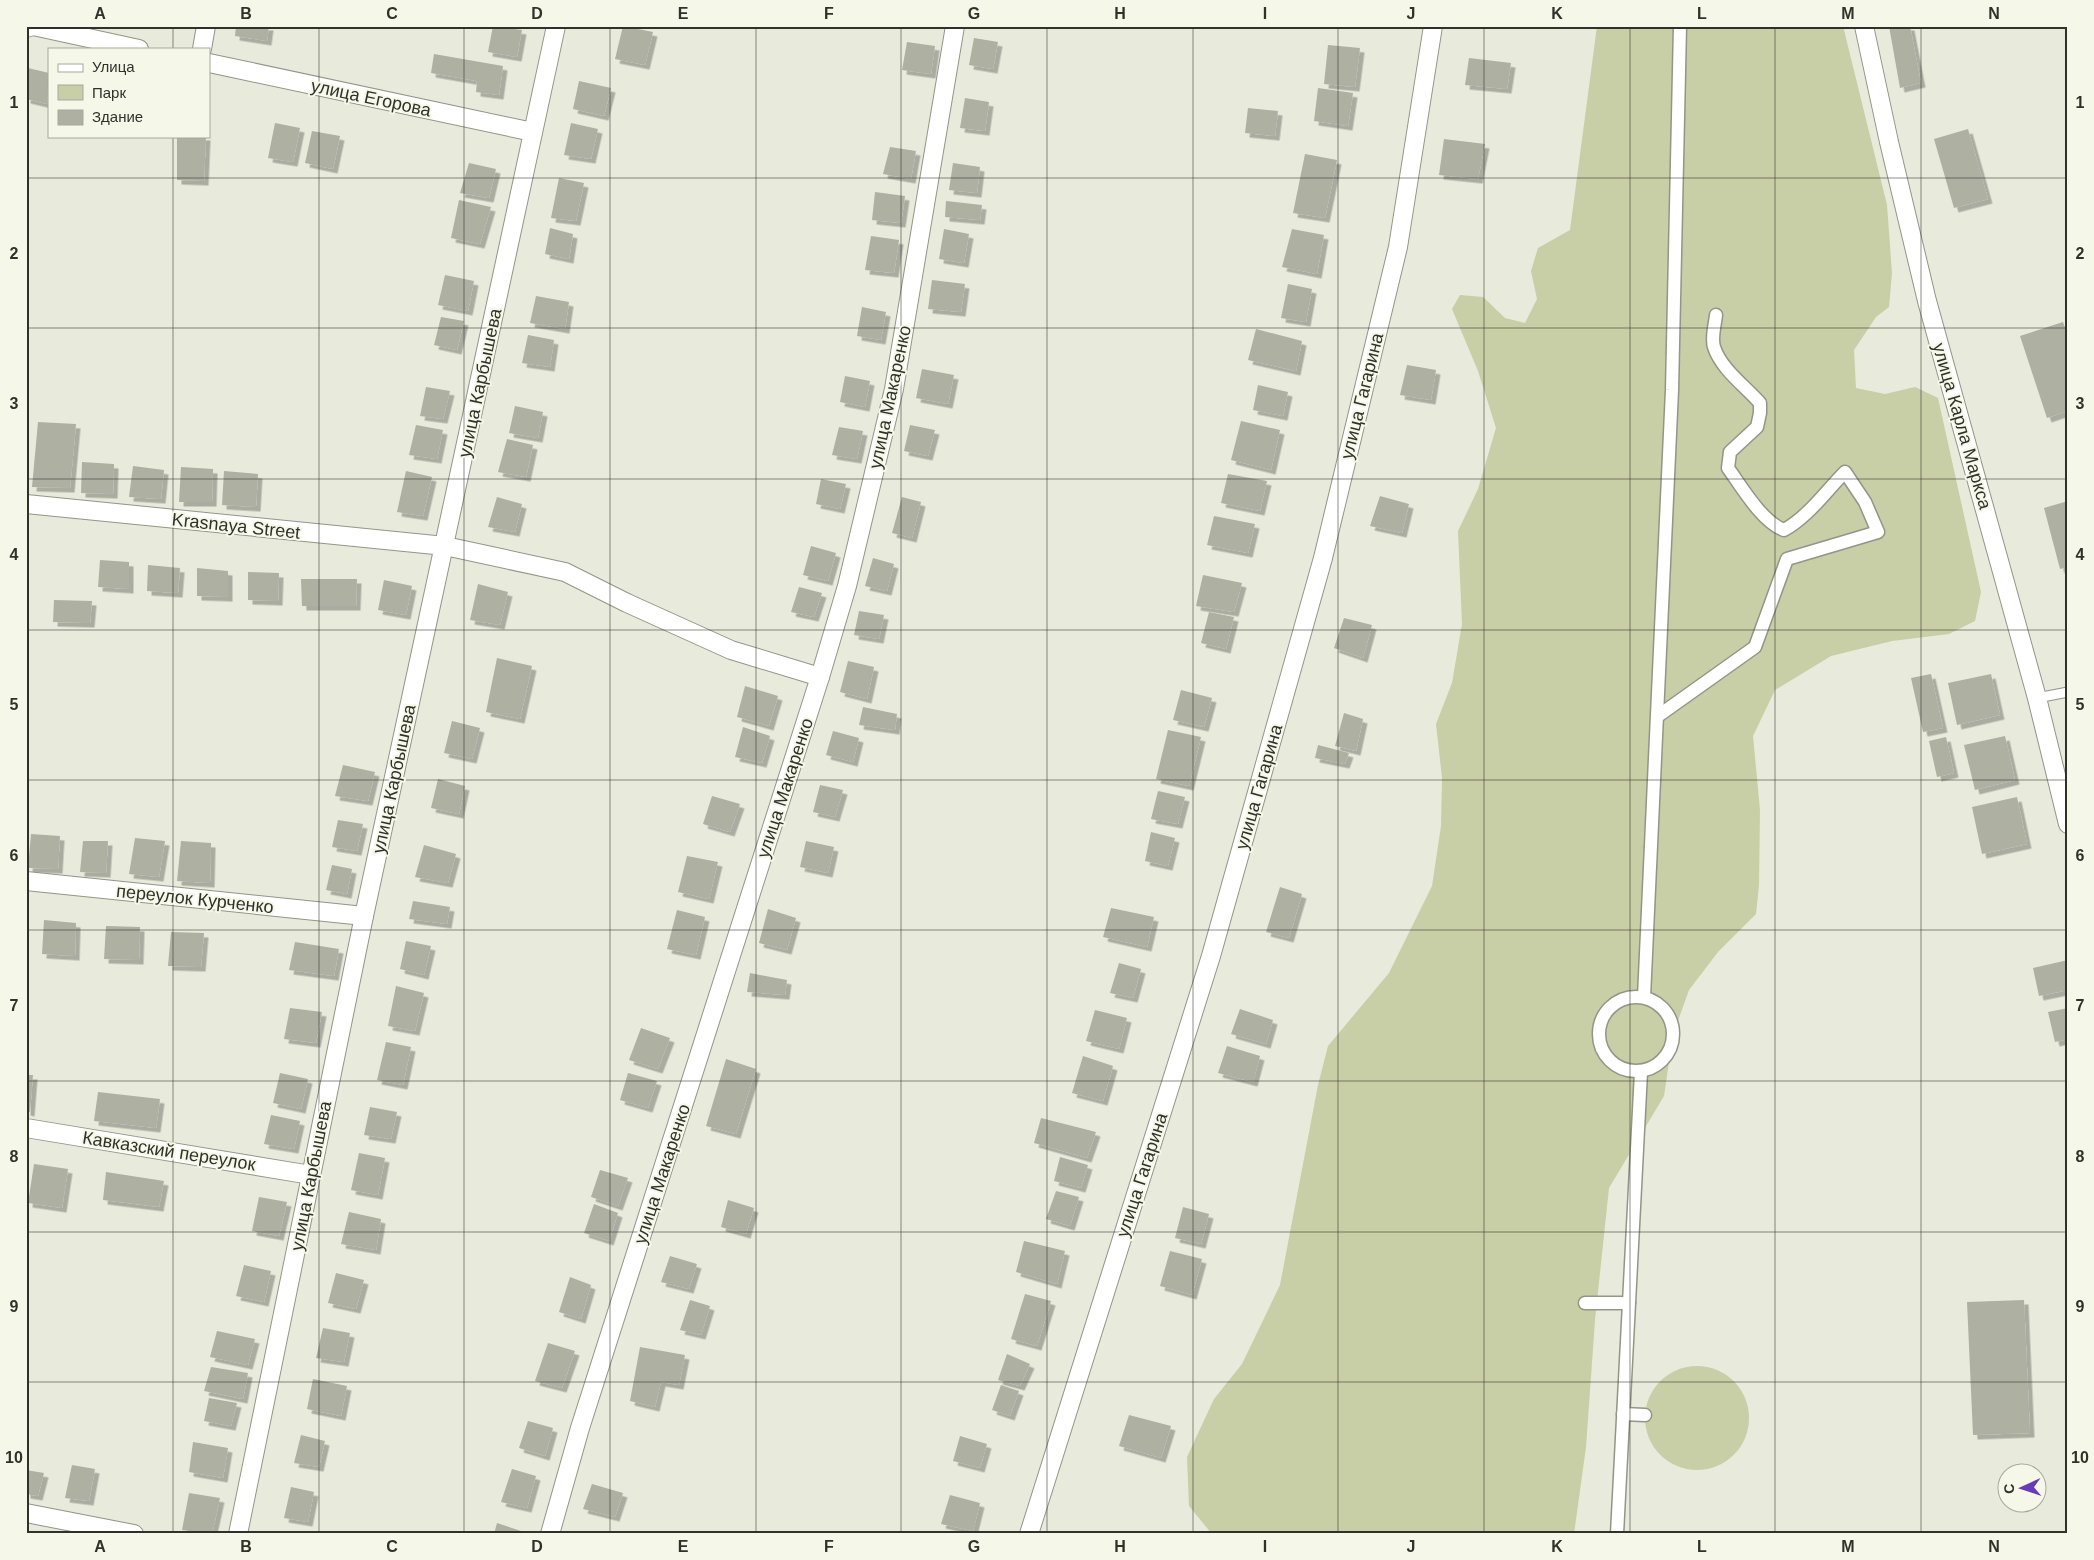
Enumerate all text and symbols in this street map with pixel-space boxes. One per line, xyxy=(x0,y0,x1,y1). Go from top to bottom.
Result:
text: A xyxy=(94,5,106,22)
text: B xyxy=(240,5,252,22)
text: C xyxy=(386,5,398,22)
text: D xyxy=(531,5,543,22)
text: E xyxy=(678,5,689,22)
text: F xyxy=(824,5,834,22)
text: G xyxy=(968,5,980,22)
text: H xyxy=(1114,5,1126,22)
text: I xyxy=(1263,5,1267,22)
text: J xyxy=(1407,5,1415,22)
text: K xyxy=(1551,5,1563,22)
text: L xyxy=(1697,5,1707,22)
text: M xyxy=(1841,5,1855,22)
text: N xyxy=(1988,5,2000,22)
legend xyxy=(48,48,210,138)
text: Улица xyxy=(92,58,135,75)
street label: улица Егорова xyxy=(309,76,434,121)
text: Парк xyxy=(92,84,126,101)
text: 1 xyxy=(10,94,19,111)
text: 1 xyxy=(2076,94,2085,111)
text: Здание xyxy=(92,108,143,125)
text: 2 xyxy=(10,245,19,262)
text: 2 xyxy=(2076,245,2085,262)
street label: улица Карбышева xyxy=(454,306,506,459)
street label: улица Макаренко xyxy=(865,324,915,470)
street label: улица Гагарина xyxy=(1337,330,1388,461)
street label: улица Карла Маркса xyxy=(1929,340,1996,512)
text: 3 xyxy=(10,395,19,412)
text: 3 xyxy=(2076,395,2085,412)
street label: Krasnaya Street xyxy=(171,509,301,543)
text: 4 xyxy=(10,546,19,563)
text: 4 xyxy=(2076,546,2085,563)
text: 5 xyxy=(10,696,19,713)
text: 5 xyxy=(2076,696,2085,713)
street label: улица Карбышева xyxy=(368,702,420,855)
street label: улица Макаренко xyxy=(753,715,817,861)
street label: улица Гагарина xyxy=(1232,721,1287,852)
text: 6 xyxy=(10,847,19,864)
text: 6 xyxy=(2076,847,2085,864)
street label: переулок Курченко xyxy=(115,881,275,917)
text: 7 xyxy=(10,997,19,1014)
text: 7 xyxy=(2076,997,2085,1014)
street label: улица Карбышева xyxy=(287,1098,336,1253)
street label: улица Макаренко xyxy=(630,1101,694,1247)
street label: улица Гагарина xyxy=(1112,1109,1172,1240)
street label: Кавказский переулок xyxy=(81,1127,257,1175)
text: 8 xyxy=(10,1148,19,1165)
text: 8 xyxy=(2076,1148,2085,1165)
text: 9 xyxy=(10,1298,19,1315)
text: 9 xyxy=(2076,1298,2085,1315)
text: 10 xyxy=(5,1449,23,1466)
text: 10 xyxy=(2071,1449,2089,1466)
north arrow xyxy=(1996,1462,2046,1512)
text: С xyxy=(2001,1483,2017,1494)
text: A xyxy=(94,1538,106,1555)
text: B xyxy=(240,1538,252,1555)
text: C xyxy=(386,1538,398,1555)
text: D xyxy=(531,1538,543,1555)
text: E xyxy=(678,1538,689,1555)
text: F xyxy=(824,1538,834,1555)
text: G xyxy=(968,1538,980,1555)
text: H xyxy=(1114,1538,1126,1555)
text: I xyxy=(1263,1538,1267,1555)
text: J xyxy=(1407,1538,1415,1555)
text: K xyxy=(1551,1538,1563,1555)
text: L xyxy=(1697,1538,1707,1555)
text: M xyxy=(1841,1538,1855,1555)
text: N xyxy=(1988,1538,2000,1555)

